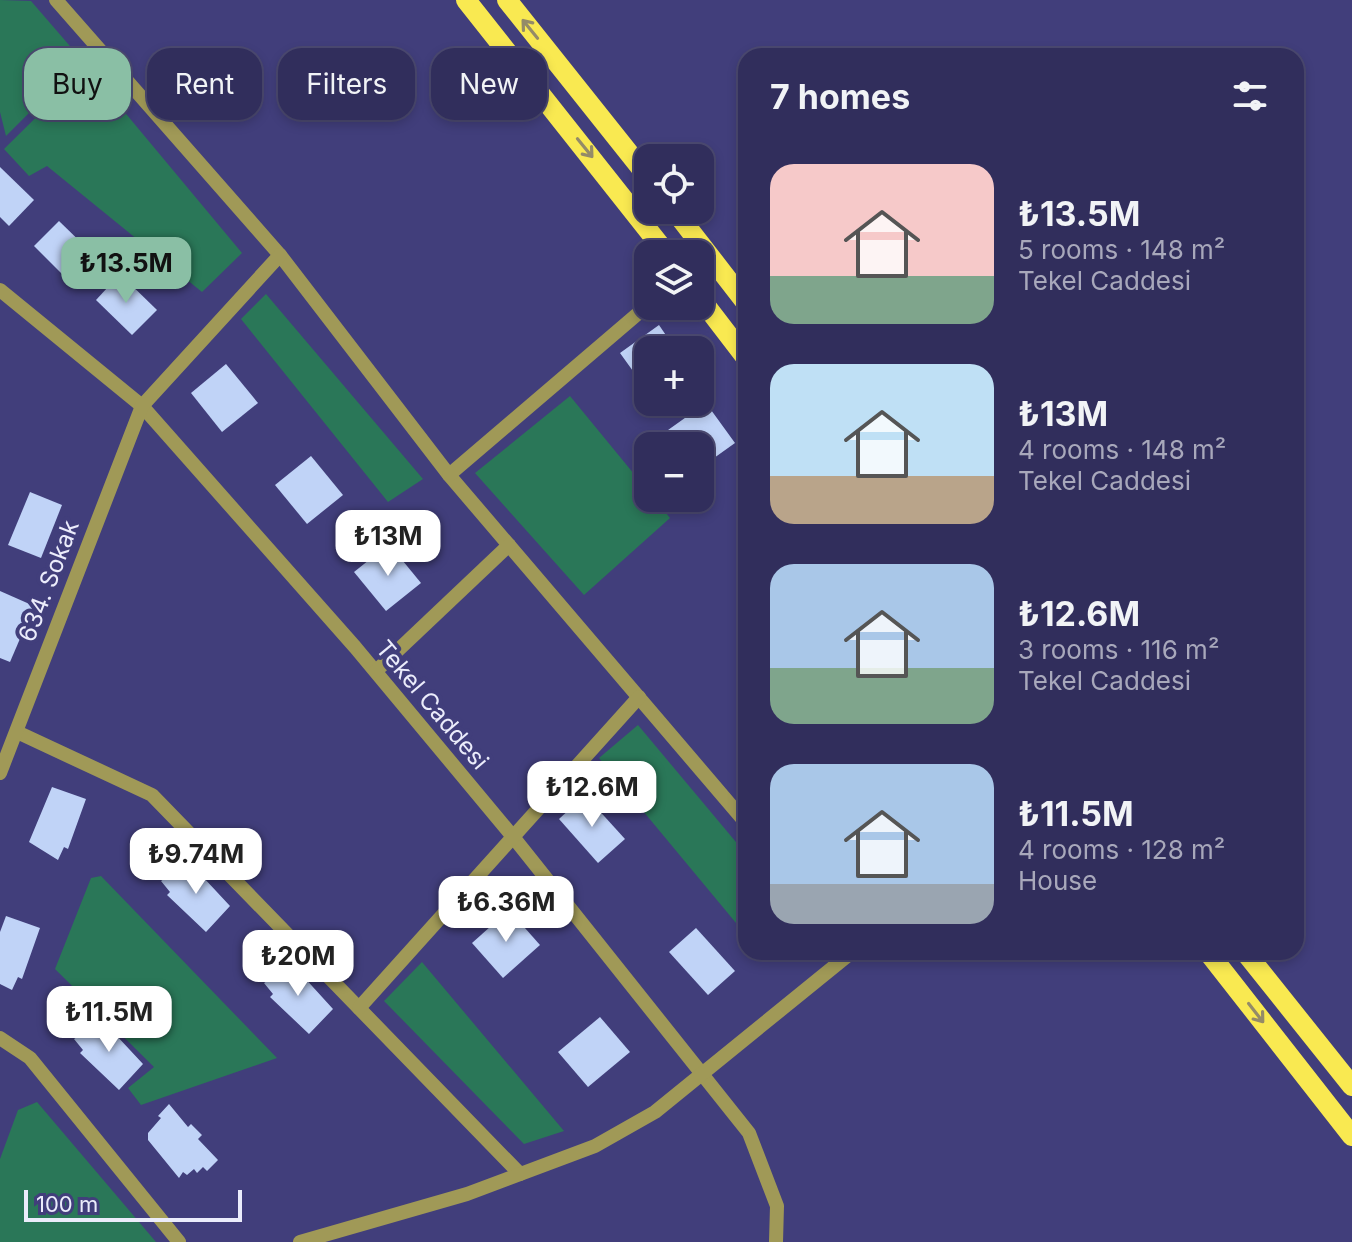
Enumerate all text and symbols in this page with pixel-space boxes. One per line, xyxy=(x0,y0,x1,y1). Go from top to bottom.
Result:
one-way arrow xyxy=(521,19,538,40)
chip: Buy xyxy=(24,48,131,120)
chip: Rent xyxy=(147,48,262,120)
chip: Filters xyxy=(278,48,415,120)
chip: New xyxy=(431,48,547,120)
icon: filters xyxy=(1228,74,1272,118)
text: 7 homes xyxy=(770,76,910,117)
one-way arrow xyxy=(576,137,594,158)
map controls xyxy=(634,144,714,512)
button: locate xyxy=(634,144,714,224)
text: ₺13.5M xyxy=(1018,193,1140,234)
icon: home xyxy=(834,196,930,292)
text: 5 rooms · 148 m² xyxy=(1018,234,1225,265)
pin: ₺13.5M xyxy=(61,237,191,305)
button: layers xyxy=(634,240,714,320)
text: ₺13.5M xyxy=(79,247,173,278)
text: Tekel Caddesi xyxy=(1018,265,1191,296)
button: + xyxy=(634,336,714,416)
text: ₺13M xyxy=(1018,393,1108,434)
icon: home xyxy=(834,396,930,492)
button: − xyxy=(634,432,714,512)
text: 4 rooms · 148 m² xyxy=(1018,434,1226,465)
text: Tekel Caddesi xyxy=(1018,465,1191,496)
pin: ₺13M xyxy=(341,510,435,578)
street label: 634. Sokak xyxy=(12,516,85,646)
text: ₺13M xyxy=(354,520,422,551)
text: ₺12.6M xyxy=(1018,593,1140,634)
icon: home xyxy=(834,596,930,692)
street label: Tekel Caddesi xyxy=(370,634,495,775)
text: 3 rooms · 116 m² xyxy=(1018,634,1219,665)
text: Tekel Caddesi xyxy=(1018,665,1191,696)
pin: ₺12.6M xyxy=(527,761,657,829)
text: ₺12.6M xyxy=(545,771,639,802)
text: ₺11.5M xyxy=(1018,793,1134,834)
icon: home xyxy=(834,796,930,892)
pin: ₺9.74M xyxy=(131,828,261,896)
text: 4 rooms · 128 m² xyxy=(1018,834,1225,865)
text: ₺9.74M xyxy=(148,838,244,869)
text: House xyxy=(1018,865,1097,896)
pin: ₺6.36M xyxy=(441,876,571,944)
text: ₺6.36M xyxy=(457,886,555,917)
pin: ₺20M xyxy=(251,930,345,998)
text: ₺20M xyxy=(261,940,335,971)
pin: ₺11.5M xyxy=(44,986,174,1054)
text: ₺11.5M xyxy=(65,996,153,1027)
one-way arrow xyxy=(1248,1002,1265,1023)
scale bar xyxy=(24,1186,242,1222)
text: 100 m xyxy=(36,1191,98,1217)

